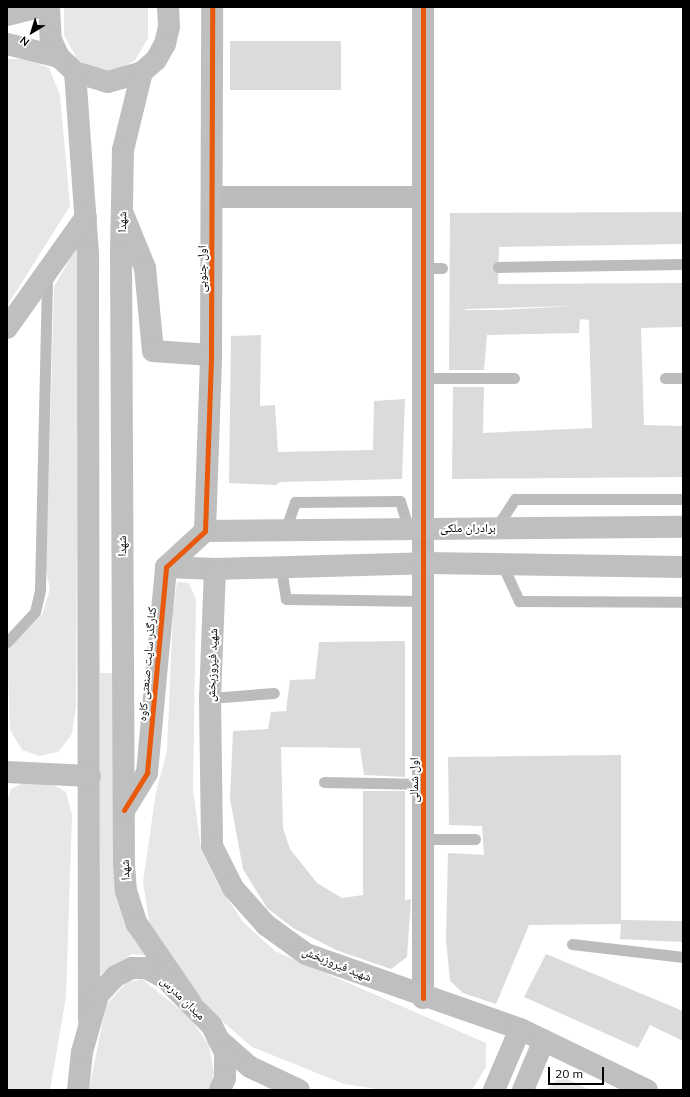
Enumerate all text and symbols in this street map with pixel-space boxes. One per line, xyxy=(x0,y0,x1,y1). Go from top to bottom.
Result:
north arrow xyxy=(12,12,52,52)
text: N xyxy=(17,33,32,50)
street label: شهدا xyxy=(115,211,129,233)
street label: اول جنوبی xyxy=(195,245,209,293)
street label: برادران ملکی xyxy=(440,521,496,535)
street label: شهدا xyxy=(115,535,129,557)
street label: کنارگذر سایت صنعتی کاوه xyxy=(135,606,159,722)
street label: شهید فیروزبخش xyxy=(204,628,220,702)
street label: اول شمالی xyxy=(407,757,421,803)
street label: شهدا xyxy=(117,859,133,881)
street label: شهید فیروزبخش xyxy=(300,944,374,984)
street label: میدان مدرس xyxy=(158,973,208,1023)
scale bar xyxy=(550,1059,606,1085)
text: 20 m xyxy=(555,1066,583,1081)

